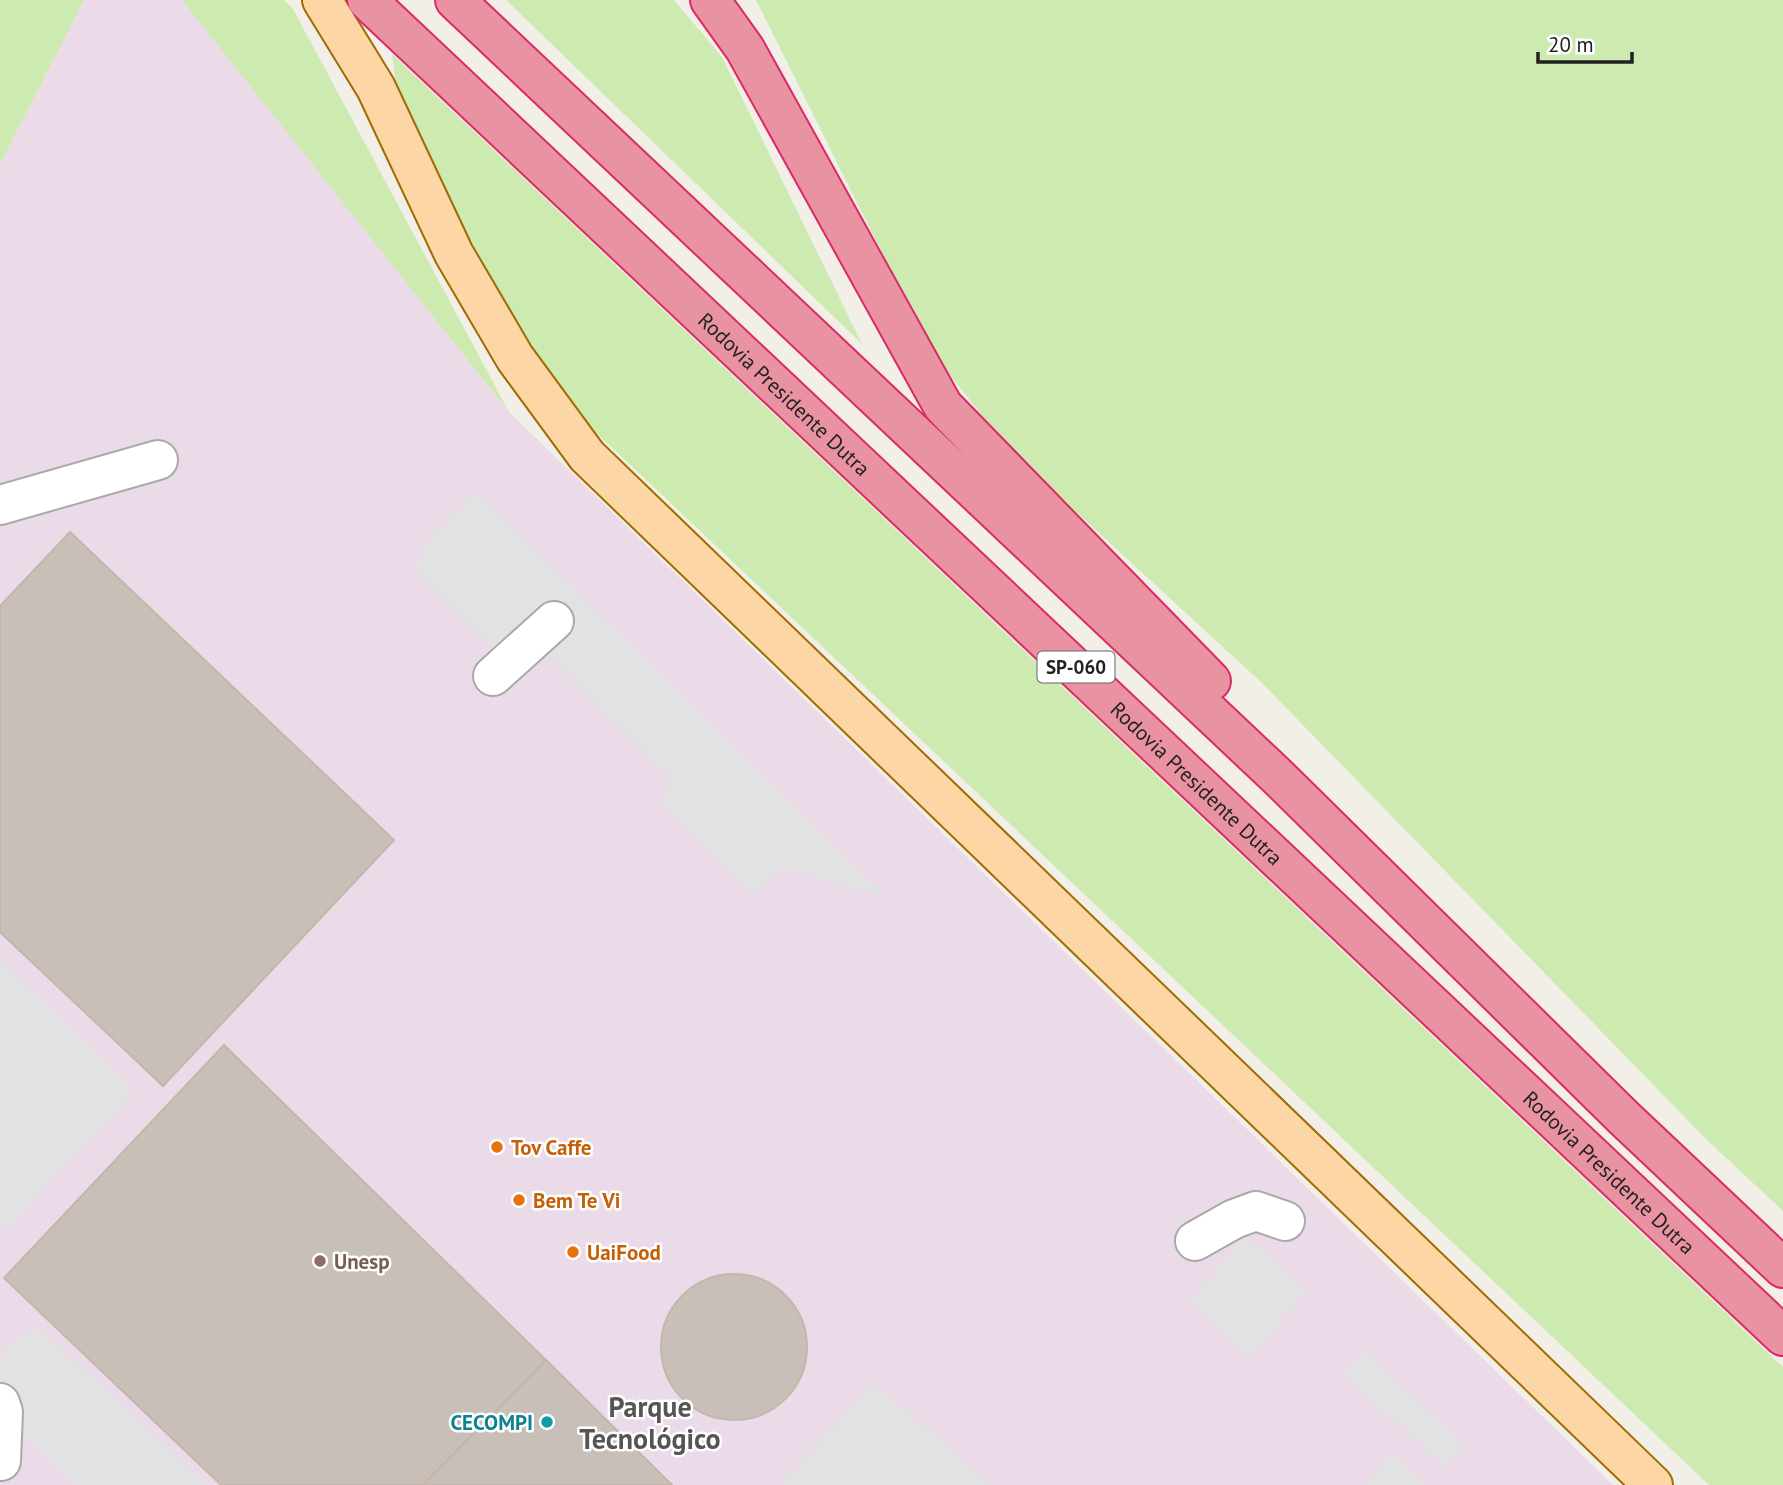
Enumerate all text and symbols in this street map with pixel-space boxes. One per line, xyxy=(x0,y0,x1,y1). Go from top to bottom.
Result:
scale bar xyxy=(1538,21,1632,65)
text: 20 m xyxy=(1548,31,1594,58)
street label: Rodovia Presidente Dutra xyxy=(693,306,876,481)
road number: SP-060 xyxy=(1038,652,1114,682)
street label: Rodovia Presidente Dutra xyxy=(1105,695,1289,871)
street label: Rodovia Presidente Dutra xyxy=(1518,1085,1701,1260)
place label: Tov Caffe xyxy=(511,1134,592,1161)
marker: Tov Caffe xyxy=(489,1139,505,1155)
place label: Bem Te Vi xyxy=(533,1187,620,1214)
marker: Bem Te Vi xyxy=(511,1192,527,1208)
place label: UaiFood xyxy=(587,1239,661,1266)
marker: UaiFood xyxy=(565,1244,581,1260)
place label: Unesp xyxy=(334,1248,389,1275)
marker: Unesp xyxy=(312,1253,328,1269)
district label: Parque Tecnológico xyxy=(579,1388,721,1457)
place label: CECOMPI xyxy=(450,1409,533,1436)
marker: CECOMPI xyxy=(539,1414,555,1430)

